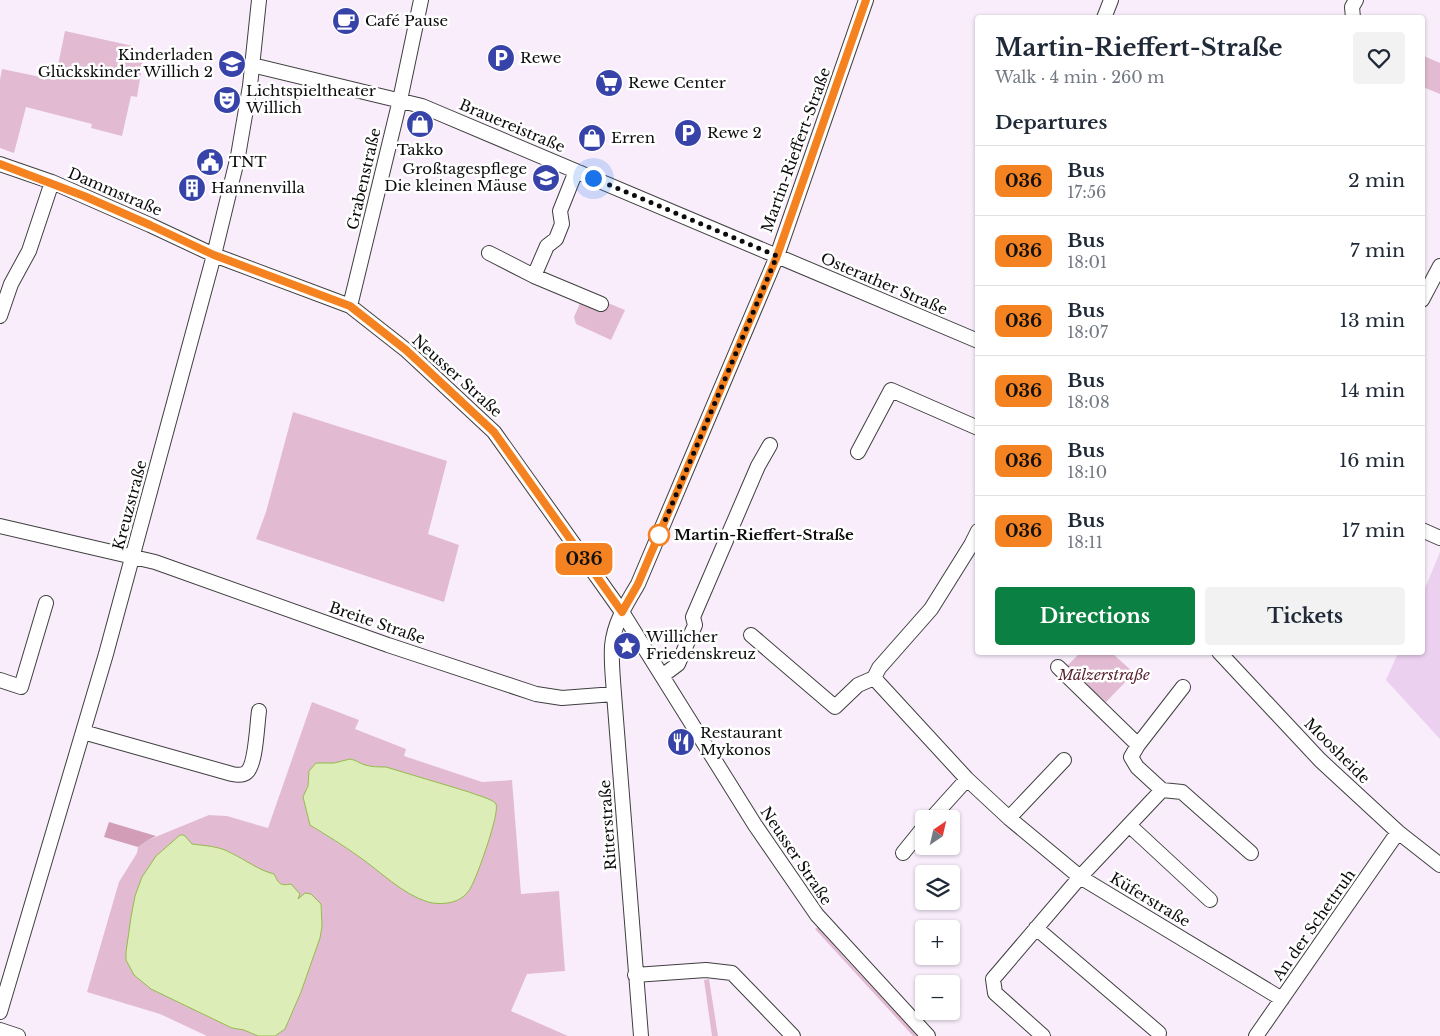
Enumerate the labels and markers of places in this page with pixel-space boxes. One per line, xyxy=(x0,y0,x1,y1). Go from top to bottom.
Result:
cafe icon: Café Pause xyxy=(331,6,361,36)
place label: Café Pause xyxy=(365,11,448,30)
parking icon: Rewe xyxy=(486,43,516,73)
place label: Kinderladen Glückskinder Willich 2 xyxy=(38,45,213,81)
place label: Rewe xyxy=(520,48,561,67)
school or university icon: Kinderladen Glückskinder Willich 2 xyxy=(217,49,247,79)
supermarket icon: Rewe Center xyxy=(594,68,624,98)
place label: Rewe Center xyxy=(628,73,727,92)
place label: Lichtspieltheater Willich xyxy=(245,81,377,117)
theatre icon: Lichtspieltheater Willich xyxy=(212,85,242,115)
shop icon: Takko xyxy=(405,109,435,139)
parking icon: Rewe 2 xyxy=(673,118,703,148)
shop icon: Erren xyxy=(577,123,607,153)
place label: Rewe 2 xyxy=(707,123,762,142)
place label: Erren xyxy=(611,128,655,147)
place label: Takko xyxy=(397,140,443,159)
public building icon: TNT xyxy=(195,147,225,177)
place label: TNT xyxy=(229,152,267,171)
place label: Großtagespflege Die kleinen Mäuse xyxy=(384,159,527,195)
school or university icon: Großtagespflege Die kleinen Mäuse xyxy=(531,163,561,193)
building icon: Hannenvilla xyxy=(177,173,207,203)
place label: Hannenvilla xyxy=(211,178,306,197)
marker: Martin-Rieffert-Straße xyxy=(648,524,670,546)
place label: Martin-Rieffert-Straße xyxy=(674,525,854,544)
place label: Willicher Friedenskreuz xyxy=(645,627,756,663)
place icon: Willicher Friedenskreuz xyxy=(612,631,642,661)
place label: Restaurant Mykonos xyxy=(700,723,783,759)
restaurant icon: Restaurant Mykonos xyxy=(666,727,696,757)

